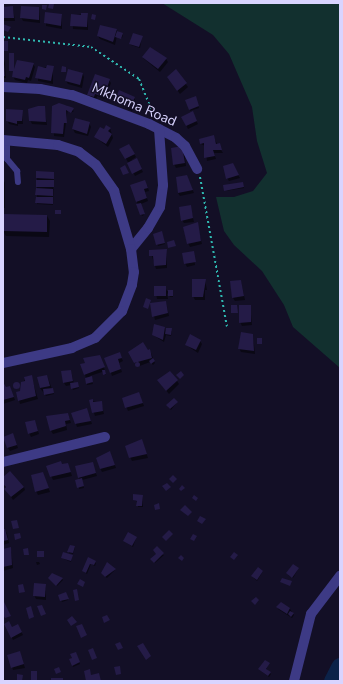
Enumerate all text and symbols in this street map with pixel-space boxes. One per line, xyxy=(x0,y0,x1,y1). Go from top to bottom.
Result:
street label: Mkhoma Road xyxy=(89,80,179,130)

